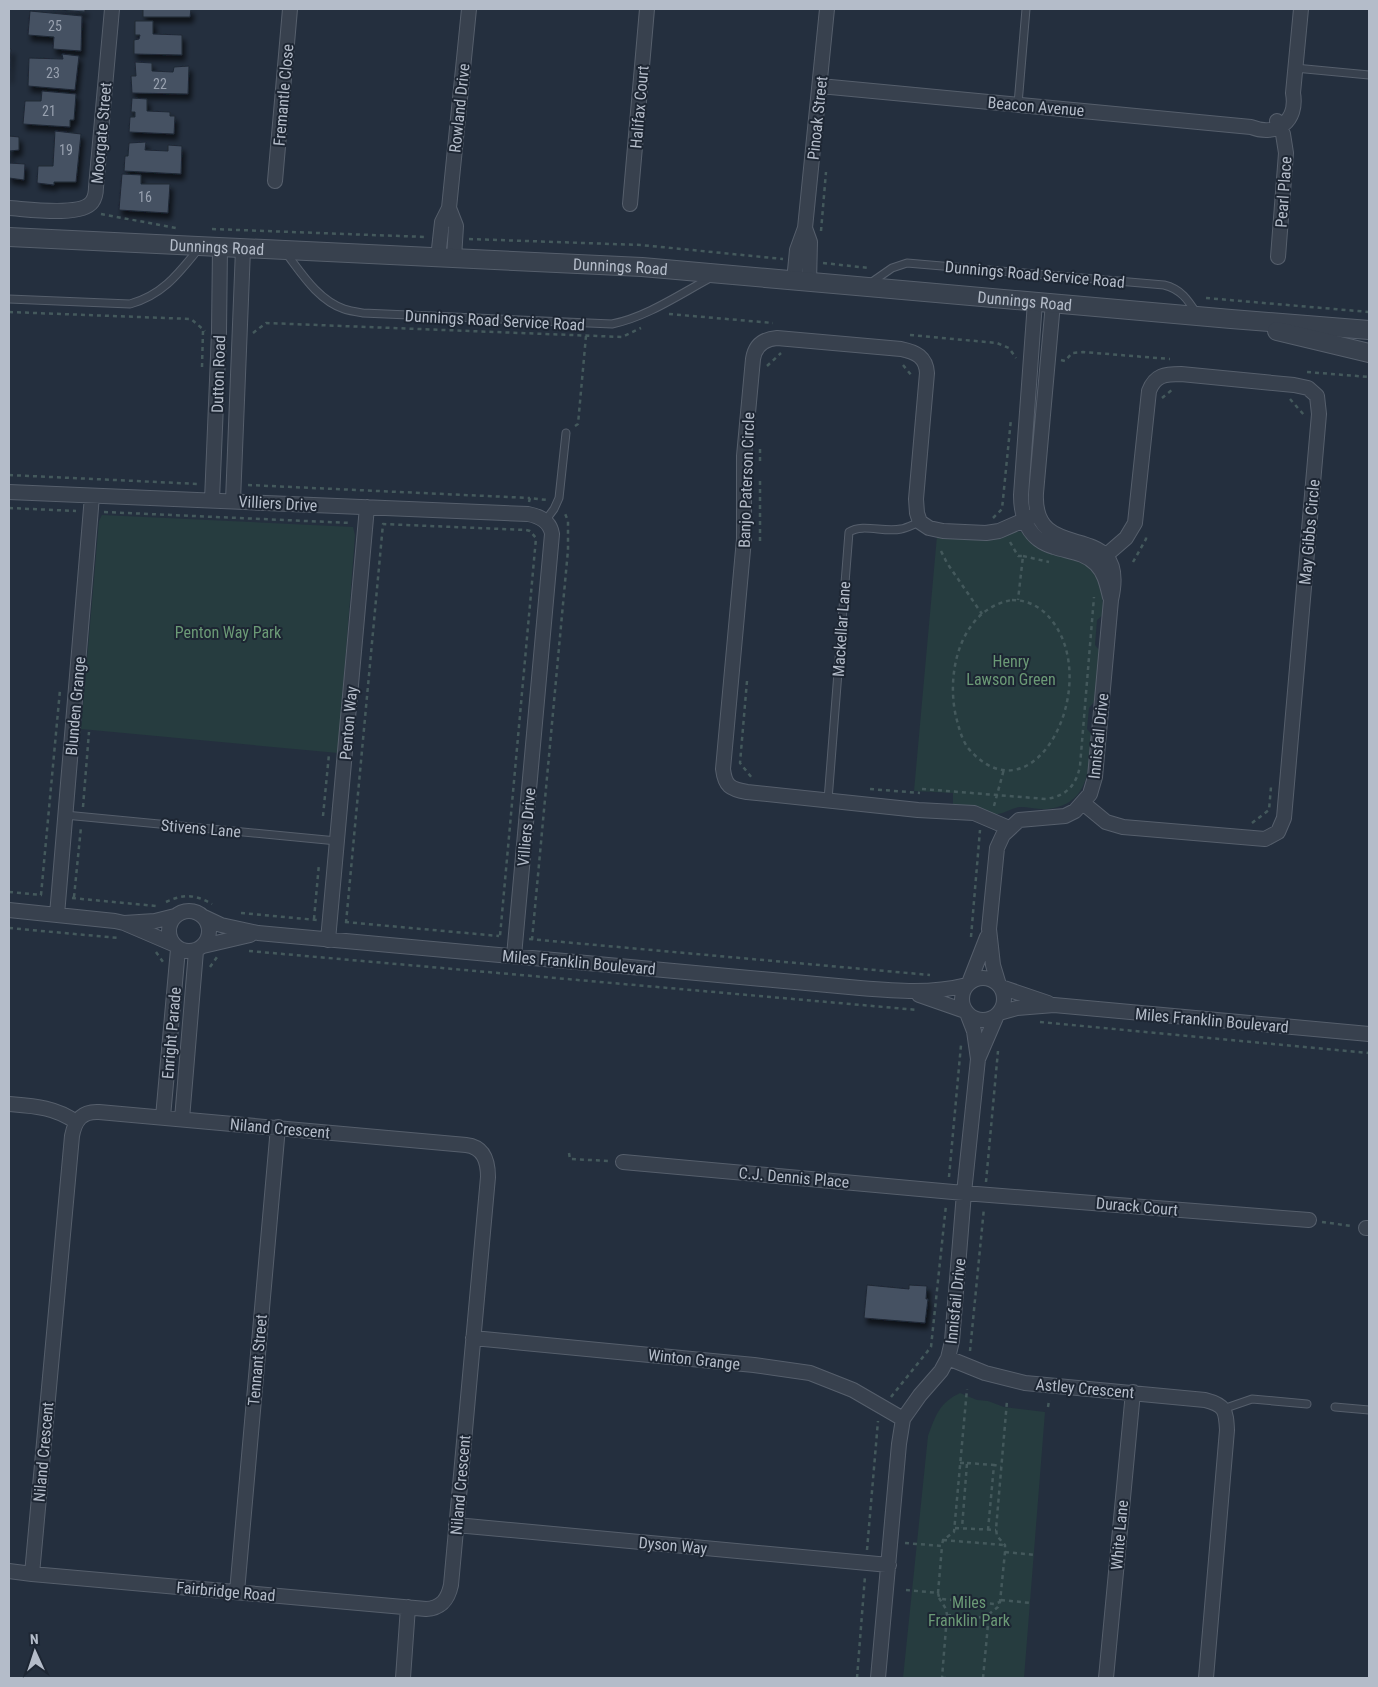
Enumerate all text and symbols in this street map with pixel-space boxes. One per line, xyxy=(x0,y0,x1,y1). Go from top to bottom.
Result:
house number: 25 xyxy=(48,18,62,34)
street label: Fremantle Close xyxy=(270,43,297,147)
street label: Rowland Drive xyxy=(445,63,474,154)
house number: 23 xyxy=(46,65,60,81)
street label: Halifax Court xyxy=(626,65,653,149)
street label: Pinoak Street xyxy=(804,75,831,161)
house number: 22 xyxy=(153,76,167,92)
street label: Moorgate Street xyxy=(88,81,115,185)
street label: Beacon Avenue xyxy=(987,93,1085,120)
house number: 21 xyxy=(42,103,56,119)
house number: 19 xyxy=(59,142,73,158)
street label: Pearl Place xyxy=(1272,156,1295,228)
house number: 16 xyxy=(138,189,152,205)
street label: Dunnings Road xyxy=(169,236,265,259)
street label: Dunnings Road xyxy=(572,255,668,279)
street label: Dunnings Road Service Road xyxy=(944,257,1126,292)
street label: Dunnings Road xyxy=(977,288,1073,315)
street label: Dunnings Road Service Road xyxy=(404,306,586,335)
street label: Dutton Road xyxy=(208,335,229,413)
street label: Banjo Paterson Circle xyxy=(735,412,758,548)
street label: May Gibbs Circle xyxy=(1295,478,1324,586)
street label: Villiers Drive xyxy=(238,492,318,515)
street label: Mackellar Lane xyxy=(829,581,854,677)
park label: Penton Way Park xyxy=(175,623,282,642)
park label: Henry Lawson Green xyxy=(966,652,1056,689)
street label: Blunden Grange xyxy=(62,656,89,756)
street label: Penton Way xyxy=(336,685,361,761)
street label: Innisfail Drive xyxy=(1085,692,1112,780)
street label: Villiers Drive xyxy=(514,787,539,867)
street label: Stivens Lane xyxy=(160,816,242,841)
street label: Miles Franklin Boulevard xyxy=(501,946,656,979)
street label: Enright Parade xyxy=(158,986,185,1080)
street label: Miles Franklin Boulevard xyxy=(1134,1004,1289,1037)
street label: Niland Crescent xyxy=(229,1115,331,1142)
street label: C.J. Dennis Place xyxy=(738,1163,850,1192)
street label: Durack Court xyxy=(1095,1193,1179,1220)
street label: Innisfail Drive xyxy=(942,1257,969,1345)
street label: Tennant Street xyxy=(244,1313,271,1407)
street label: Winton Grange xyxy=(647,1345,741,1374)
street label: Astley Crescent xyxy=(1035,1375,1135,1402)
street label: Niland Crescent xyxy=(30,1401,57,1503)
street label: Niland Crescent xyxy=(447,1434,474,1536)
street label: White Lane xyxy=(1107,1499,1132,1571)
street label: Dyson Way xyxy=(638,1533,708,1558)
street label: Fairbridge Road xyxy=(176,1578,276,1605)
park label: Miles Franklin Park xyxy=(928,1593,1011,1630)
north arrow xyxy=(10,1627,60,1677)
text: N xyxy=(30,1631,39,1647)

